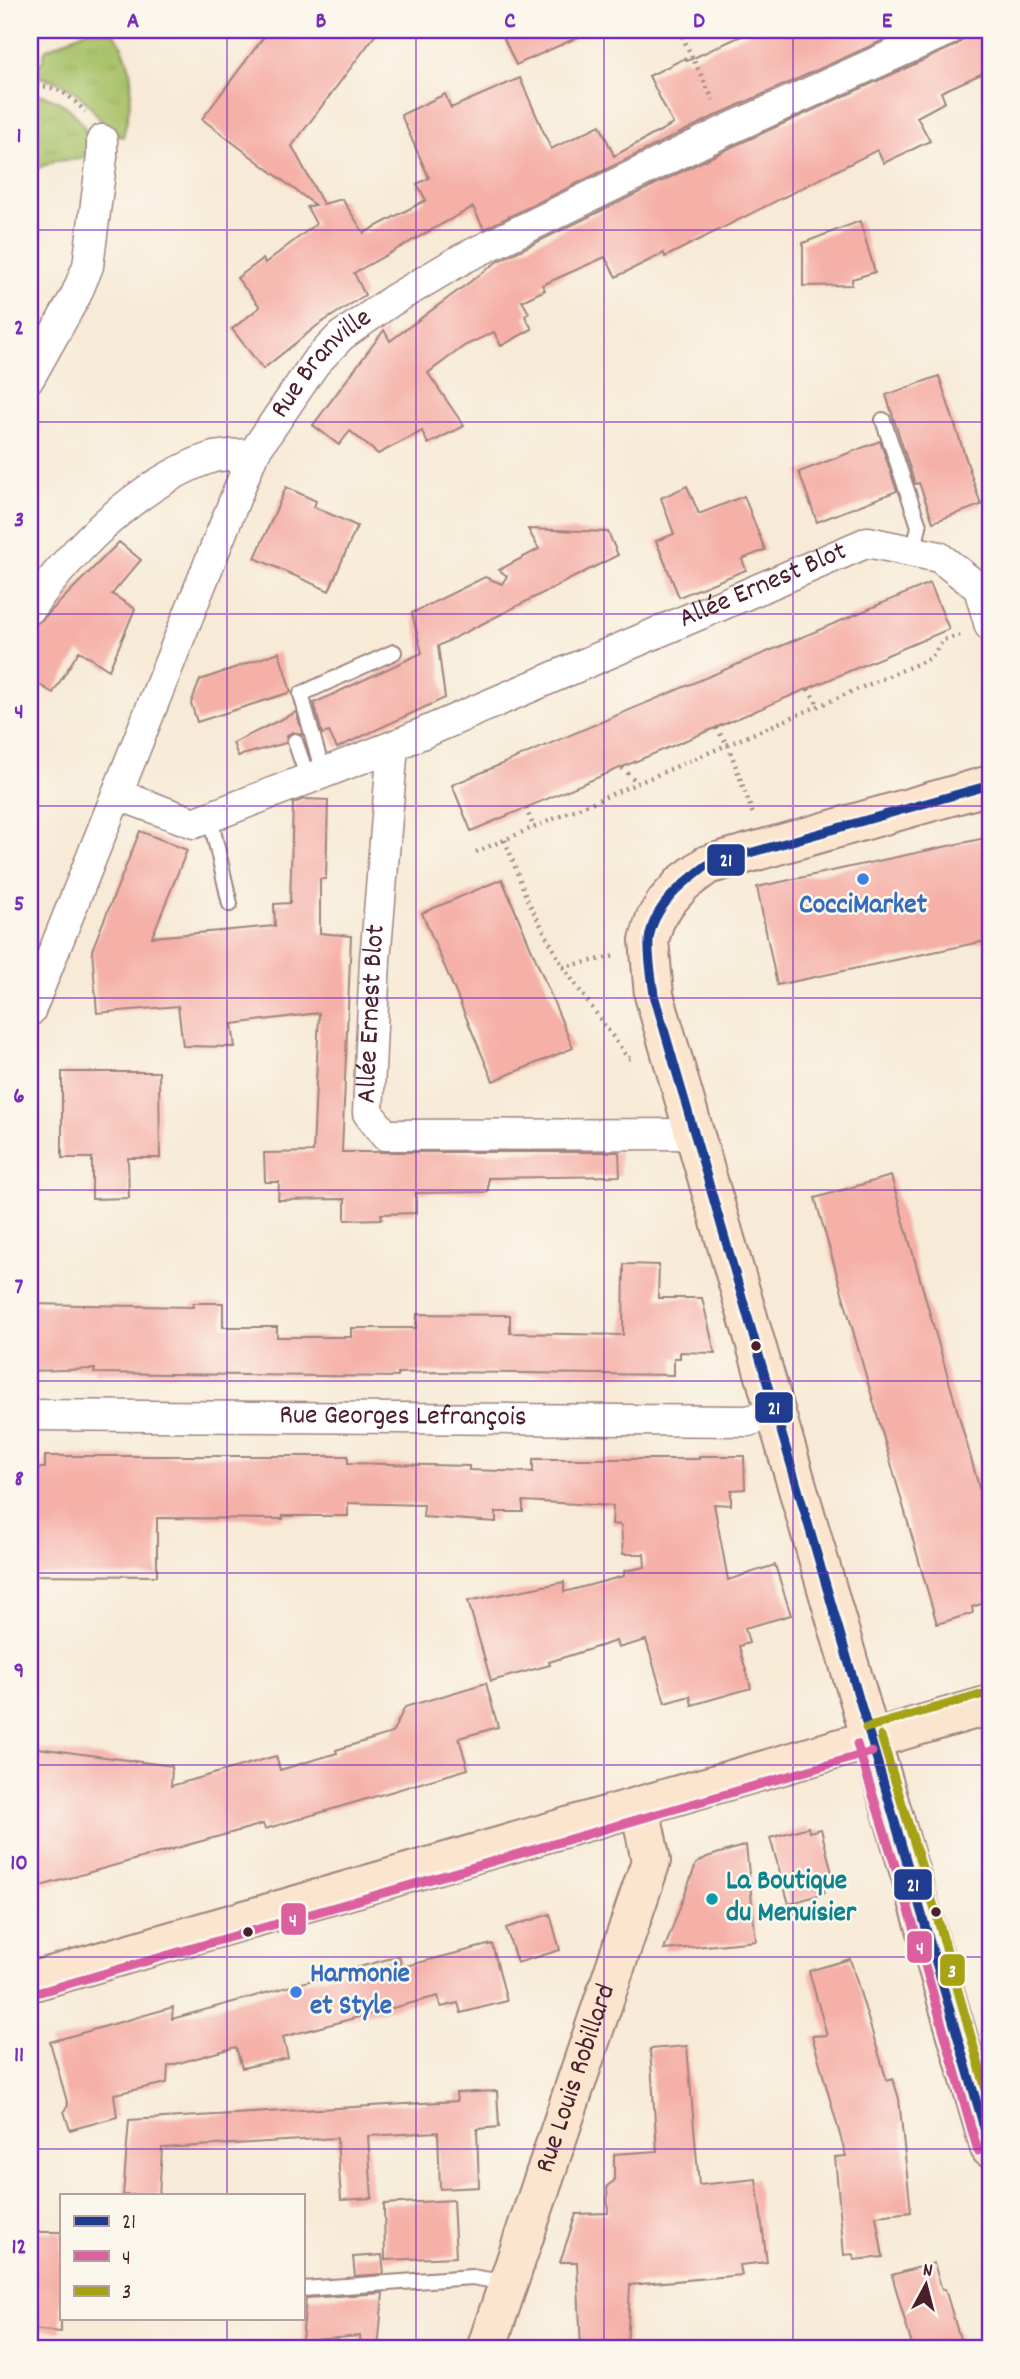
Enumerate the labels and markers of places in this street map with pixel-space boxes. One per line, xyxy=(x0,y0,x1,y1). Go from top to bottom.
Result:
marker: CocciMarket xyxy=(855,871,871,887)
place label: CocciMarket xyxy=(799,887,928,927)
unlabelled marker xyxy=(749,1339,763,1353)
place label: La Boutique du Menuisier xyxy=(726,1863,857,1935)
marker: La Boutique du Menuisier xyxy=(704,1891,720,1907)
unlabelled marker xyxy=(929,1905,943,1919)
unlabelled marker xyxy=(241,1925,255,1939)
place label: Harmonie et Style xyxy=(310,1956,410,2028)
marker: Harmonie et Style xyxy=(288,1984,304,2000)

